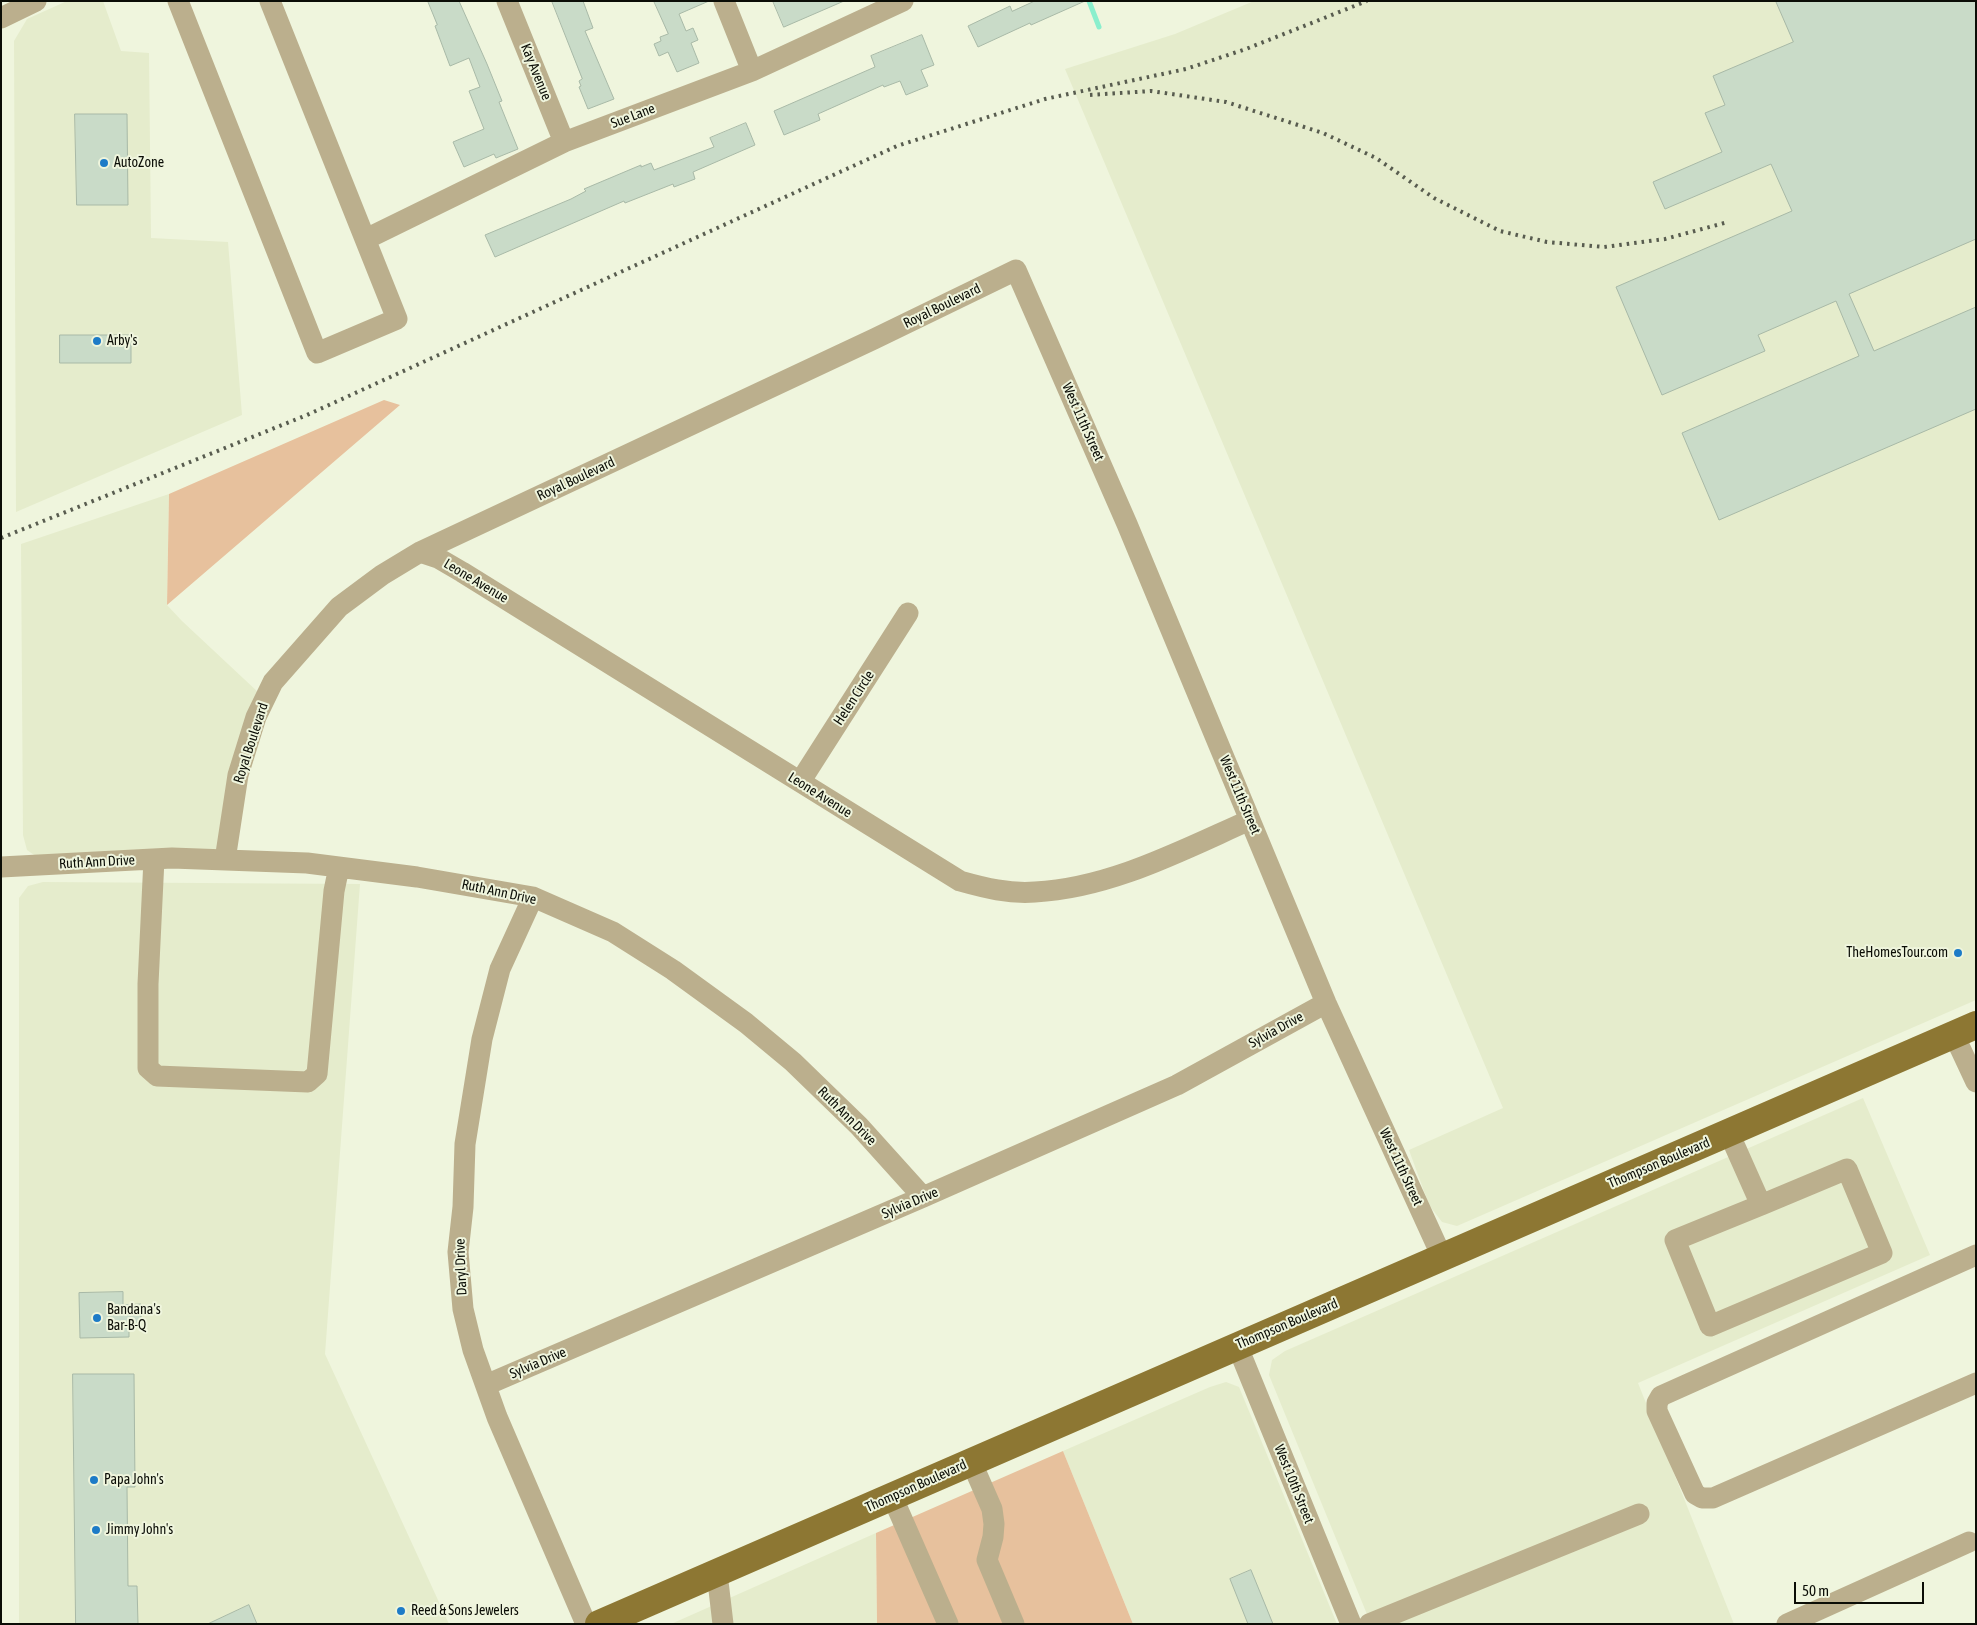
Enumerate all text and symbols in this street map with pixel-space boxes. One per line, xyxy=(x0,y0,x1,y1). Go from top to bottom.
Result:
street label: Kay Avenue xyxy=(517,41,555,103)
street label: Sue Lane xyxy=(609,100,657,132)
place label: AutoZone xyxy=(114,155,164,171)
marker: AutoZone xyxy=(98,157,110,169)
street label: Royal Boulevard xyxy=(901,280,983,332)
place label: Arby's xyxy=(107,333,137,349)
marker: Arby's xyxy=(91,335,103,347)
street label: West 11th Street xyxy=(1058,380,1108,464)
street label: Royal Boulevard xyxy=(534,454,618,504)
street label: Leone Avenue xyxy=(441,555,511,607)
street label: Helen Circle xyxy=(830,667,878,729)
street label: Royal Boulevard xyxy=(230,701,272,785)
street label: West 11th Street xyxy=(1216,753,1264,837)
street label: Leone Avenue xyxy=(785,769,855,821)
street label: Ruth Ann Drive xyxy=(59,852,135,872)
street label: Ruth Ann Drive xyxy=(460,876,538,908)
place label: TheHomesTour.com xyxy=(1846,945,1948,961)
marker: TheHomesTour.com xyxy=(1952,947,1964,959)
street label: Sylvia Drive xyxy=(1246,1008,1306,1052)
street label: Ruth Ann Drive xyxy=(814,1083,880,1149)
street label: West 11th Street xyxy=(1376,1126,1426,1208)
street label: Thompson Boulevard xyxy=(1606,1134,1712,1192)
street label: Sylvia Drive xyxy=(879,1184,941,1222)
street label: Daryl Drive xyxy=(452,1238,470,1296)
street label: Thompson Boulevard xyxy=(1234,1295,1340,1353)
place label: Bandana's Bar-B-Q xyxy=(107,1302,161,1334)
marker: Bandana's Bar-B-Q xyxy=(91,1312,103,1324)
street label: Sylvia Drive xyxy=(507,1344,569,1382)
street label: West 10th Street xyxy=(1271,1442,1317,1526)
street label: Thompson Boulevard xyxy=(863,1456,969,1516)
place label: Papa John's xyxy=(104,1472,164,1488)
marker: Papa John's xyxy=(88,1474,100,1486)
place label: Jimmy John's xyxy=(106,1522,173,1538)
marker: Jimmy John's xyxy=(90,1524,102,1536)
scale bar xyxy=(1797,1572,1927,1604)
text: 50 m xyxy=(1802,1582,1829,1599)
place label: Reed & Sons Jewelers xyxy=(411,1603,519,1619)
marker: Reed & Sons Jewelers xyxy=(395,1605,407,1617)

